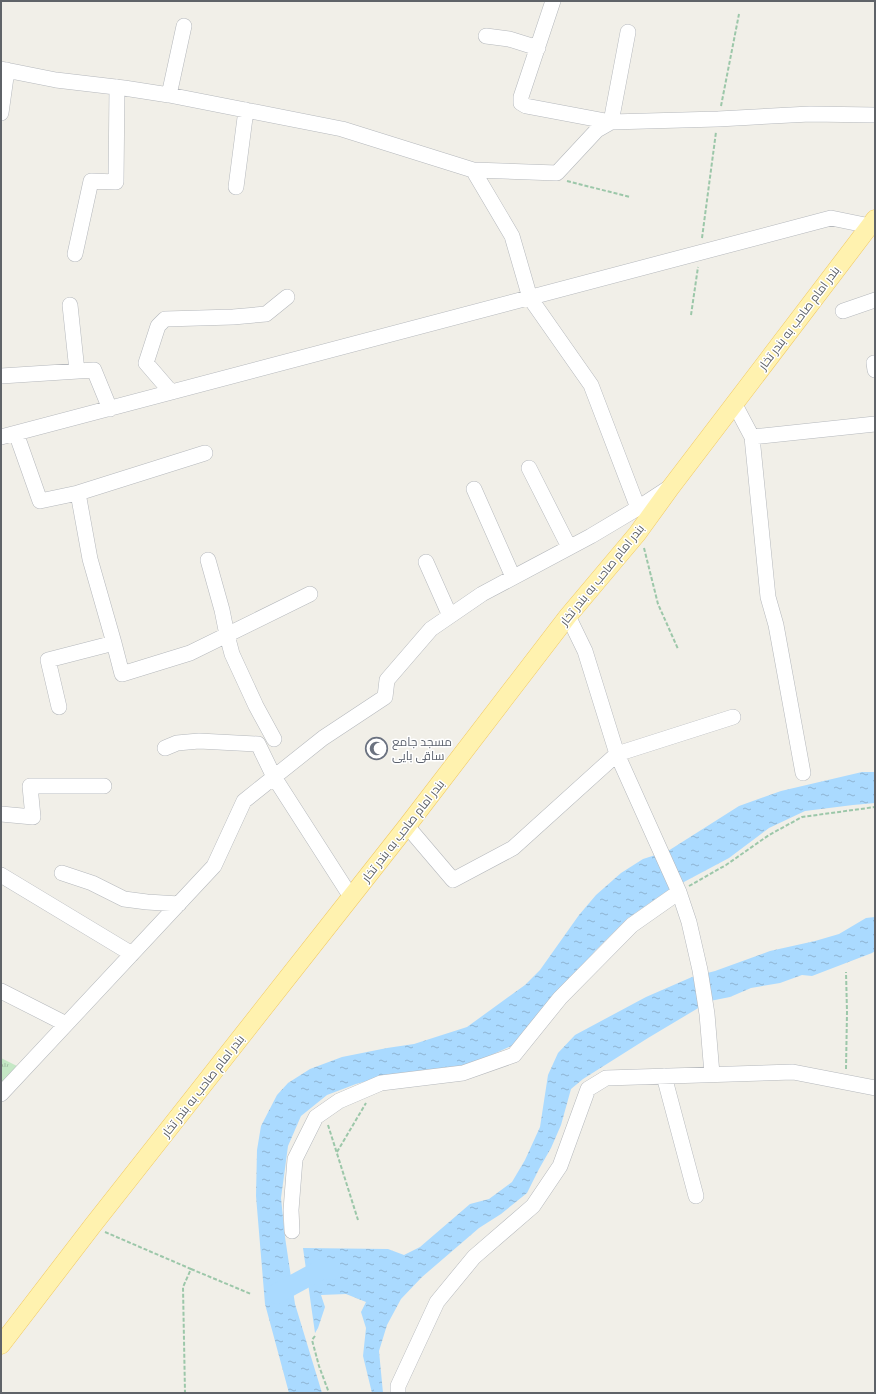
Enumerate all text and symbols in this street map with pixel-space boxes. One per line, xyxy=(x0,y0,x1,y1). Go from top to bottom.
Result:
street label: بندر امام صاحب به بندر تخار xyxy=(755,264,843,374)
street label: بندر امام صاحب به بندر تخار xyxy=(556,522,648,630)
place label: مسجد جامع ساقی بایی xyxy=(392,735,452,763)
mosque icon: مسجد جامع ساقی بایی xyxy=(364,736,390,762)
street label: بندر امام صاحب به بندر تخار xyxy=(358,777,448,886)
street label: بندر امام صاحب به بندر تخار xyxy=(158,1032,248,1141)

